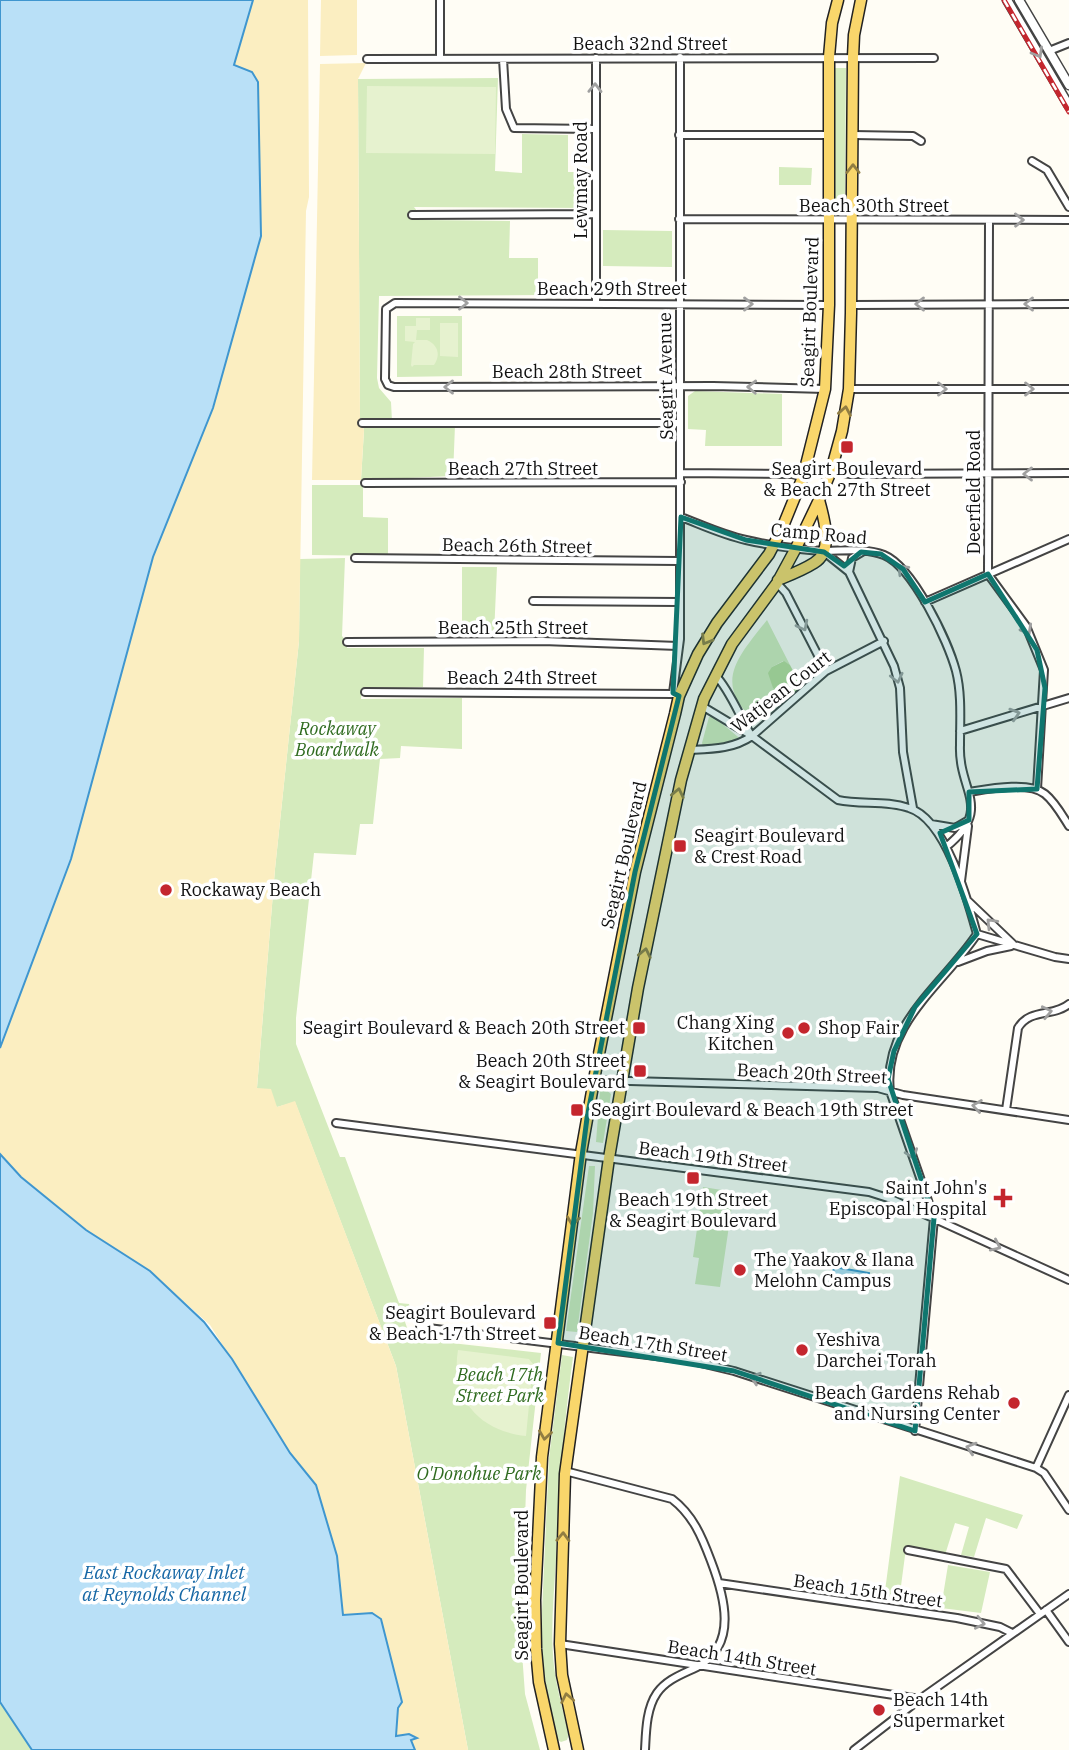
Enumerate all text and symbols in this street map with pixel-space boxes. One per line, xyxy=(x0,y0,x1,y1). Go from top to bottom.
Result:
street label: Beach 32nd Street xyxy=(572,32,728,55)
one-way arrow xyxy=(1030,46,1043,59)
one-way arrow xyxy=(587,82,603,93)
street label: Lewmay Road xyxy=(569,121,592,239)
one-way arrow xyxy=(845,164,861,174)
street label: Beach 30th Street xyxy=(799,194,949,217)
one-way arrow xyxy=(1014,213,1025,228)
street label: Seagirt Boulevard xyxy=(795,236,824,388)
street label: Beach 29th Street xyxy=(537,277,687,300)
one-way arrow xyxy=(459,295,469,311)
one-way arrow xyxy=(743,296,753,312)
one-way arrow xyxy=(914,296,925,312)
one-way arrow xyxy=(1023,296,1033,312)
street label: Seagirt Avenue xyxy=(653,312,678,440)
street label: Beach 28th Street xyxy=(492,360,642,383)
one-way arrow xyxy=(443,379,453,395)
one-way arrow xyxy=(746,379,757,394)
one-way arrow xyxy=(937,381,947,397)
one-way arrow xyxy=(1024,381,1034,397)
one-way arrow xyxy=(837,405,852,417)
street label: Deerfield Road xyxy=(962,430,985,554)
marker: Seagirt Boulevard & Beach 27th Street xyxy=(839,439,855,455)
street label: Beach 27th Street xyxy=(448,457,598,480)
place label: Seagirt Boulevard & Beach 27th Street xyxy=(763,457,931,501)
one-way arrow xyxy=(1023,466,1033,482)
street label: Camp Road xyxy=(770,518,868,549)
street label: Beach 26th Street xyxy=(442,533,592,558)
one-way arrow xyxy=(897,564,910,577)
street label: Beach 25th Street xyxy=(438,616,588,639)
one-way arrow xyxy=(794,619,808,631)
one-way arrow xyxy=(1019,622,1032,635)
one-way arrow xyxy=(702,632,715,645)
street label: Watjean Court xyxy=(726,645,835,738)
street label: Beach 24th Street xyxy=(447,666,597,689)
one-way arrow xyxy=(889,672,903,684)
one-way arrow xyxy=(1008,708,1020,723)
park label: Rockaway Boardwalk xyxy=(294,717,379,761)
street label: Seagirt Boulevard xyxy=(595,779,652,931)
one-way arrow xyxy=(670,787,685,799)
place label: Seagirt Boulevard & Crest Road xyxy=(694,824,845,868)
marker: Seagirt Boulevard & Crest Road xyxy=(672,838,688,854)
place label: Rockaway Beach xyxy=(180,878,321,901)
marker: Rockaway Beach xyxy=(158,882,174,898)
one-way arrow xyxy=(987,918,1000,931)
one-way arrow xyxy=(636,947,651,959)
one-way arrow xyxy=(1041,1006,1053,1020)
place label: Chang Xing Kitchen xyxy=(677,1011,774,1055)
place label: Seagirt Boulevard & Beach 20th Street xyxy=(303,1016,625,1039)
place label: Shop Fair xyxy=(818,1016,899,1039)
marker: Seagirt Boulevard & Beach 20th Street xyxy=(631,1020,647,1036)
marker: Shop Fair xyxy=(796,1020,812,1036)
marker: Chang Xing Kitchen xyxy=(780,1025,796,1041)
place label: Beach 20th Street & Seagirt Boulevard xyxy=(458,1049,626,1093)
street label: Beach 20th Street xyxy=(736,1058,888,1089)
marker: Beach 20th Street & Seagirt Boulevard xyxy=(632,1063,648,1079)
place label: Seagirt Boulevard & Beach 19th Street xyxy=(591,1098,913,1121)
one-way arrow xyxy=(971,1098,983,1113)
marker: Seagirt Boulevard & Beach 19th Street xyxy=(569,1102,585,1118)
street label: Beach 19th Street xyxy=(637,1136,789,1177)
one-way arrow xyxy=(904,1148,918,1160)
marker: Beach 19th Street & Seagirt Boulevard xyxy=(685,1170,701,1186)
place label: Saint John's Episcopal Hospital xyxy=(829,1176,987,1220)
place label: Beach 19th Street & Seagirt Boulevard xyxy=(609,1188,777,1232)
marker: Saint John's Episcopal Hospital xyxy=(993,1188,1013,1208)
one-way arrow xyxy=(566,1215,581,1227)
one-way arrow xyxy=(989,1238,1002,1252)
place label: The Yaakov & Ilana Melohn Campus xyxy=(754,1248,915,1292)
marker: The Yaakov & Ilana Melohn Campus xyxy=(732,1262,748,1278)
place label: Seagirt Boulevard & Beach 17th Street xyxy=(369,1301,536,1345)
marker: Seagirt Boulevard & Beach 17th Street xyxy=(542,1315,558,1331)
street label: Beach 17th Street xyxy=(577,1320,729,1367)
place label: Yeshiva Darchei Torah xyxy=(816,1328,937,1372)
marker: Yeshiva Darchei Torah xyxy=(794,1342,810,1358)
park label: Beach 17th Street Park xyxy=(455,1363,544,1407)
one-way arrow xyxy=(749,1372,761,1386)
place label: Beach Gardens Rehab and Nursing Center xyxy=(814,1381,1000,1425)
marker: Beach Gardens Rehab and Nursing Center xyxy=(1006,1395,1022,1411)
one-way arrow xyxy=(538,1429,553,1441)
one-way arrow xyxy=(965,1442,977,1457)
park label: O'Donohue Park xyxy=(416,1462,542,1485)
street label: Seagirt Boulevard xyxy=(510,1510,533,1660)
one-way arrow xyxy=(556,1531,571,1542)
water label: East Rockaway Inlet at Reynolds Channel xyxy=(82,1560,247,1606)
street label: Beach 15th Street xyxy=(792,1569,944,1612)
one-way arrow xyxy=(974,1614,986,1629)
street label: Beach 14th Street xyxy=(666,1634,818,1681)
place label: Beach 14th Supermarket xyxy=(893,1688,1005,1732)
one-way arrow xyxy=(560,1692,575,1704)
marker: Beach 14th Supermarket xyxy=(871,1702,887,1718)

